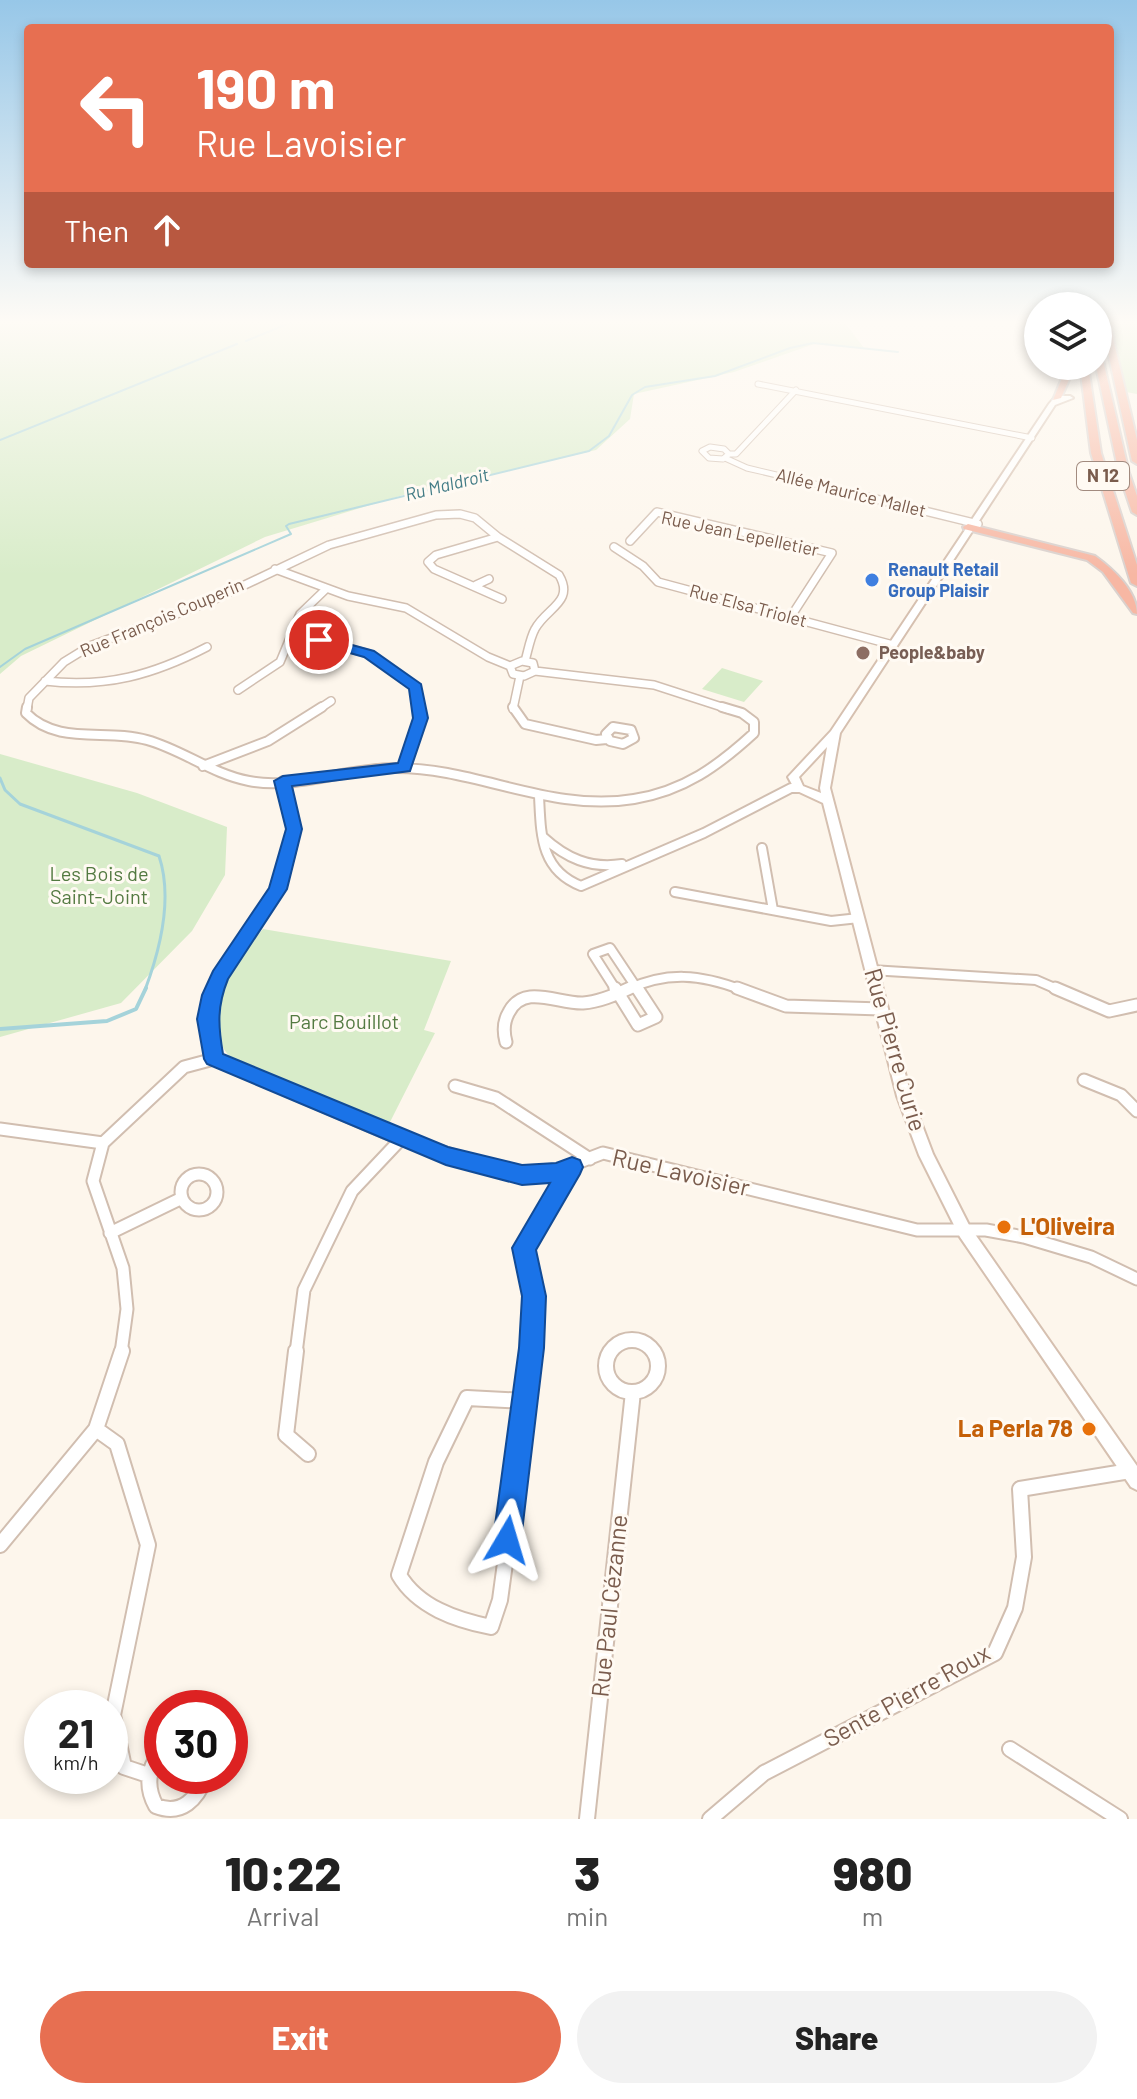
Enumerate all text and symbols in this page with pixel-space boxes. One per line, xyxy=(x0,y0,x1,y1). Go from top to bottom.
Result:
text: 190 m xyxy=(196,53,335,120)
icon: left xyxy=(64,56,168,160)
text: Rue Lavoisier xyxy=(196,121,406,164)
icon: ahead xyxy=(145,208,189,252)
text: Then xyxy=(64,212,129,248)
map controls xyxy=(1024,292,1112,380)
button: layers xyxy=(1024,292,1112,380)
road number: N 12 xyxy=(1077,462,1129,490)
water label: Ru Maldroit xyxy=(403,463,492,505)
street label: Allée Maurice Mallet xyxy=(774,463,928,521)
street label: Rue Jean Lepelletier xyxy=(659,506,821,561)
place label: Renault Retail Group Plaisir xyxy=(888,558,999,601)
marker: Renault Retail Group Plaisir xyxy=(863,571,881,589)
street label: Rue François Couperin xyxy=(76,573,247,662)
street label: Rue Elsa Triolet xyxy=(687,579,809,631)
pin xyxy=(285,606,353,674)
icon: arrive xyxy=(297,618,341,662)
place label: People&baby xyxy=(879,641,985,663)
marker: People&baby xyxy=(854,644,872,662)
park label: Les Bois de Saint-Joint xyxy=(49,861,149,908)
street label: Rue Pierre Curie xyxy=(859,965,934,1134)
park label: Parc Bouillot xyxy=(289,1009,399,1033)
street label: Rue Lavoisier xyxy=(610,1142,753,1202)
place label: L'Oliveira xyxy=(1020,1211,1115,1240)
marker: L'Oliveira xyxy=(995,1218,1013,1236)
place label: La Perla 78 xyxy=(958,1413,1073,1442)
marker: La Perla 78 xyxy=(1080,1420,1098,1438)
position arrow xyxy=(465,1498,549,1582)
street label: Rue Paul Cézanne xyxy=(584,1513,633,1699)
street label: Sente Pierre Roux xyxy=(818,1637,995,1752)
speed limit sign: 30 xyxy=(144,1690,248,1794)
text: 21 xyxy=(58,1708,94,1756)
text: km/h xyxy=(53,1750,99,1774)
text: 10:22 xyxy=(225,1843,342,1901)
text: 3 xyxy=(574,1843,600,1901)
text: 980 xyxy=(833,1843,912,1901)
text: Arrival xyxy=(247,1900,319,1931)
text: min xyxy=(566,1900,608,1931)
text: m xyxy=(862,1900,883,1931)
button: Exit xyxy=(40,1991,561,2083)
button: Share xyxy=(577,1991,1097,2083)

